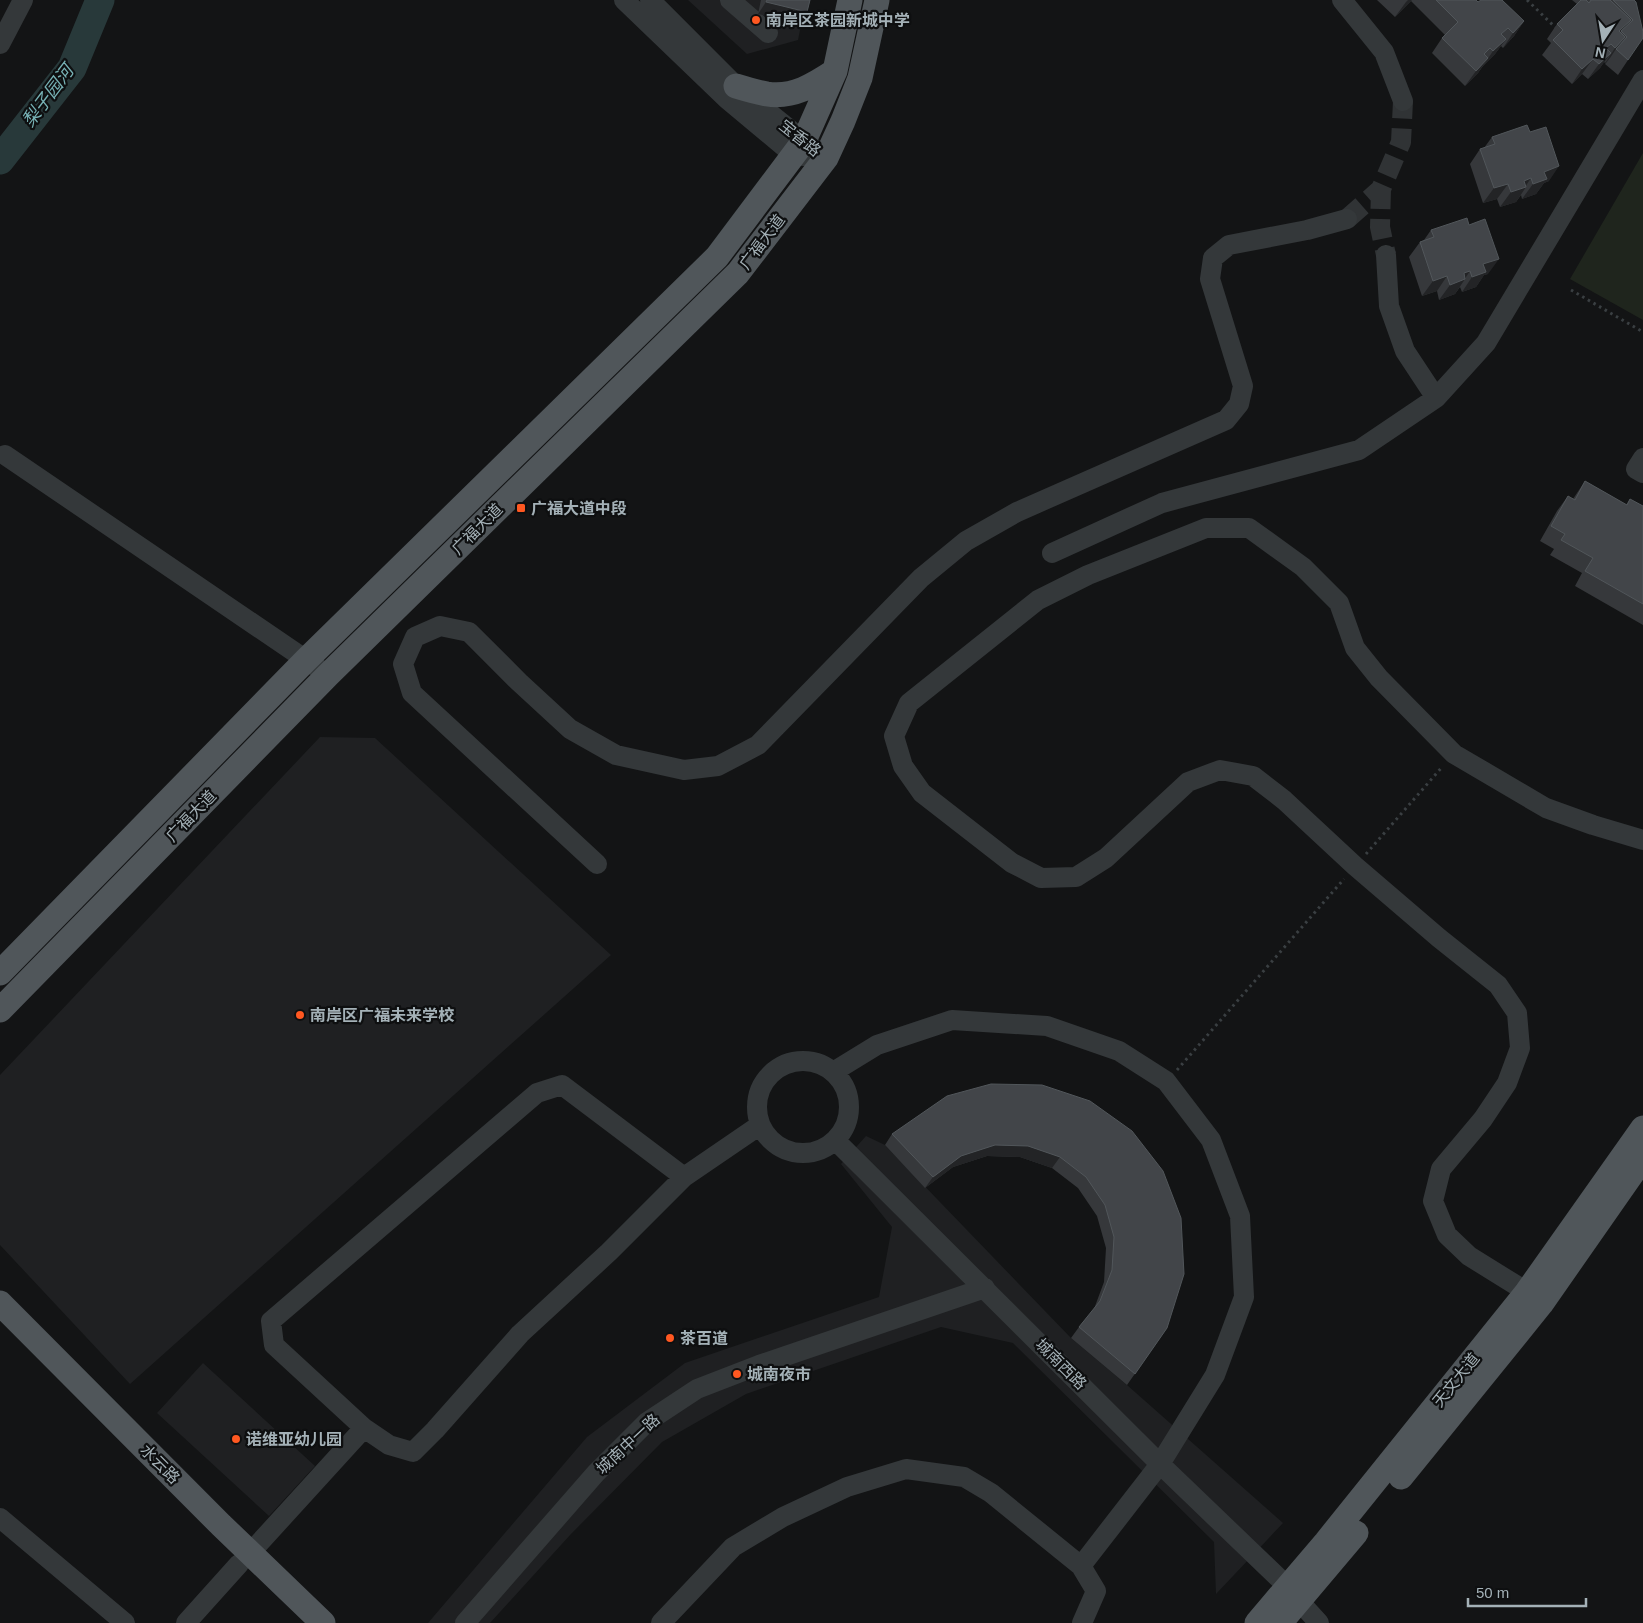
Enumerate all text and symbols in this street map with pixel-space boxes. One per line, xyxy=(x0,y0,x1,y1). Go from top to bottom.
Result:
place label: 南岸区茶园新城中学 xyxy=(766,11,910,29)
marker: 南岸区茶园新城中学 xyxy=(750,14,762,26)
north arrow xyxy=(1578,15,1628,65)
text: N xyxy=(1594,44,1607,62)
water label: 梨子园河 xyxy=(18,59,79,131)
street label: 宝香路 xyxy=(776,116,824,160)
street label: 广福大道 xyxy=(736,211,788,273)
street label: 广福大道 xyxy=(448,500,506,558)
place label: 广福大道中段 xyxy=(531,500,627,517)
marker: 广福大道中段 xyxy=(515,502,527,514)
street label: 广福大道 xyxy=(163,787,219,845)
place label: 南岸区广福未来学校 xyxy=(310,1006,455,1024)
marker: 南岸区广福未来学校 xyxy=(294,1009,306,1021)
place label: 茶百道 xyxy=(680,1330,728,1347)
marker: 茶百道 xyxy=(664,1332,676,1344)
street label: 城南西路 xyxy=(1032,1335,1090,1393)
street label: 天文大道 xyxy=(1429,1350,1483,1410)
place label: 城南夜市 xyxy=(747,1365,811,1383)
marker: 城南夜市 xyxy=(731,1368,743,1380)
street label: 城南中一路 xyxy=(593,1410,663,1478)
place label: 诺维亚幼儿园 xyxy=(246,1430,342,1448)
marker: 诺维亚幼儿园 xyxy=(230,1433,242,1445)
street label: 水云路 xyxy=(137,1441,183,1487)
scale bar xyxy=(1468,1576,1586,1608)
text: 50 m xyxy=(1476,1584,1509,1601)

